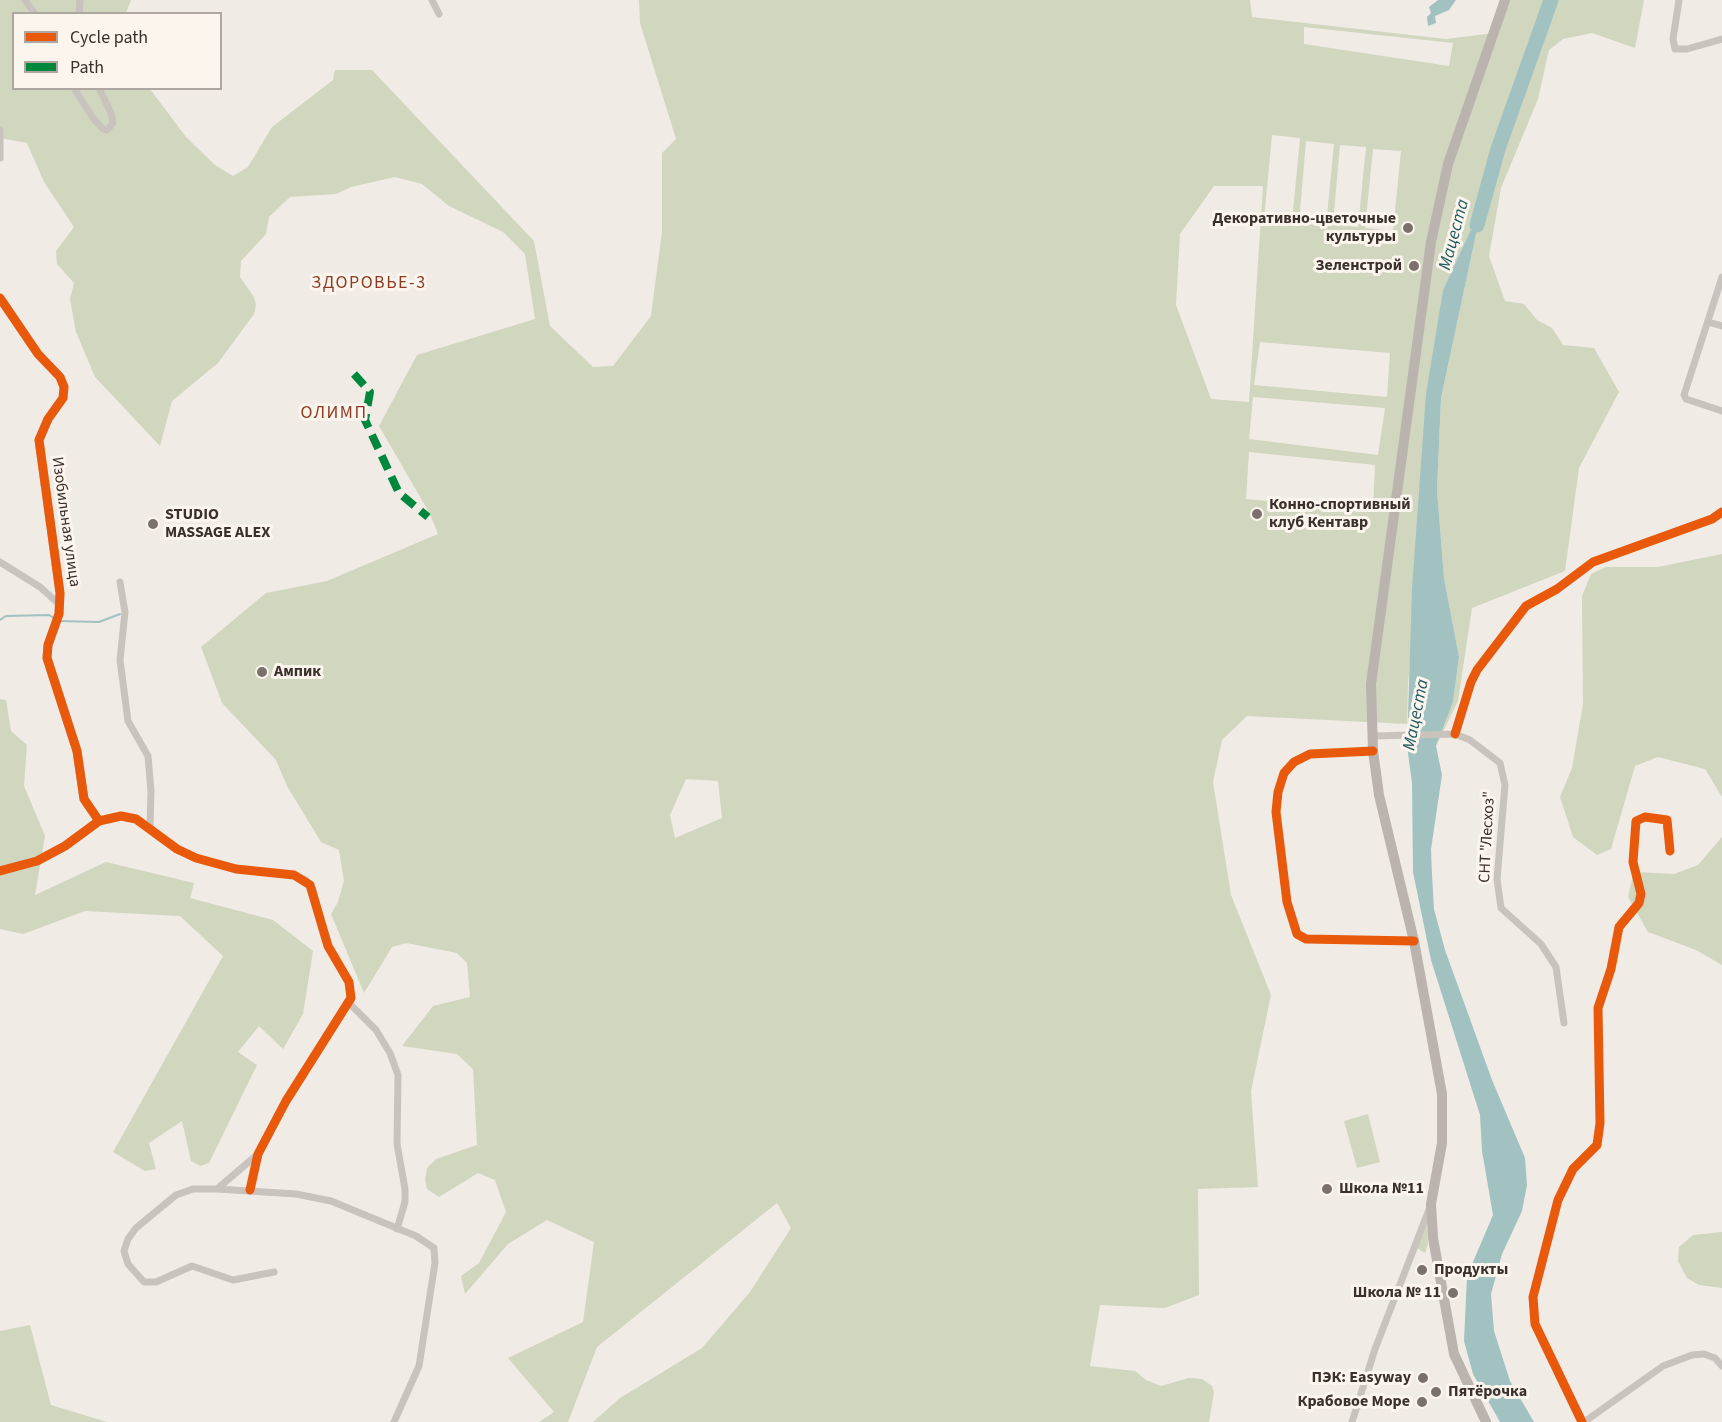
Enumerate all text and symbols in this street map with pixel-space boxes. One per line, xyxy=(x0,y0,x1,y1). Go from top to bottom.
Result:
legend xyxy=(12,12,222,90)
text: Cycle path xyxy=(70,25,148,50)
text: Path xyxy=(70,55,104,80)
water label: Мацеста xyxy=(1435,197,1475,273)
place label: Декоративно-цветочные культуры xyxy=(1212,209,1396,247)
marker: Декоративно-цветочные культуры xyxy=(1401,221,1415,235)
place label: Зеленстрой xyxy=(1315,256,1402,276)
marker: Зеленстрой xyxy=(1407,259,1421,273)
district label: ЗДОРОВЬЕ-3 xyxy=(311,273,427,295)
district label: ОЛИМП xyxy=(300,403,368,425)
street label: Изобильная улица xyxy=(46,456,84,588)
place label: Конно-спортивный клуб Кентавр xyxy=(1269,495,1411,533)
place label: STUDIO MASSAGE ALEX xyxy=(165,505,270,543)
marker: Конно-спортивный клуб Кентавр xyxy=(1250,507,1264,521)
marker: STUDIO MASSAGE ALEX xyxy=(146,517,160,531)
place label: Ампик xyxy=(274,662,321,682)
marker: Ампик xyxy=(255,665,269,679)
water label: Мацеста xyxy=(1399,677,1435,753)
street label: СНТ "Лесхоз" xyxy=(1476,791,1500,883)
place label: Школа №11 xyxy=(1339,1179,1424,1199)
marker: Школа №11 xyxy=(1320,1182,1334,1196)
place label: Продукты xyxy=(1434,1260,1508,1280)
marker: Продукты xyxy=(1415,1263,1429,1277)
place label: Школа № 11 xyxy=(1353,1283,1441,1303)
marker: Школа № 11 xyxy=(1446,1286,1460,1300)
place label: ПЭК: Easyway xyxy=(1312,1368,1411,1388)
marker: ПЭК: Easyway xyxy=(1416,1371,1430,1385)
place label: Пятёрочка xyxy=(1448,1382,1527,1402)
marker: Пятёрочка xyxy=(1429,1385,1443,1399)
place label: Крабовое Море xyxy=(1298,1392,1410,1412)
marker: Крабовое Море xyxy=(1415,1395,1429,1409)

